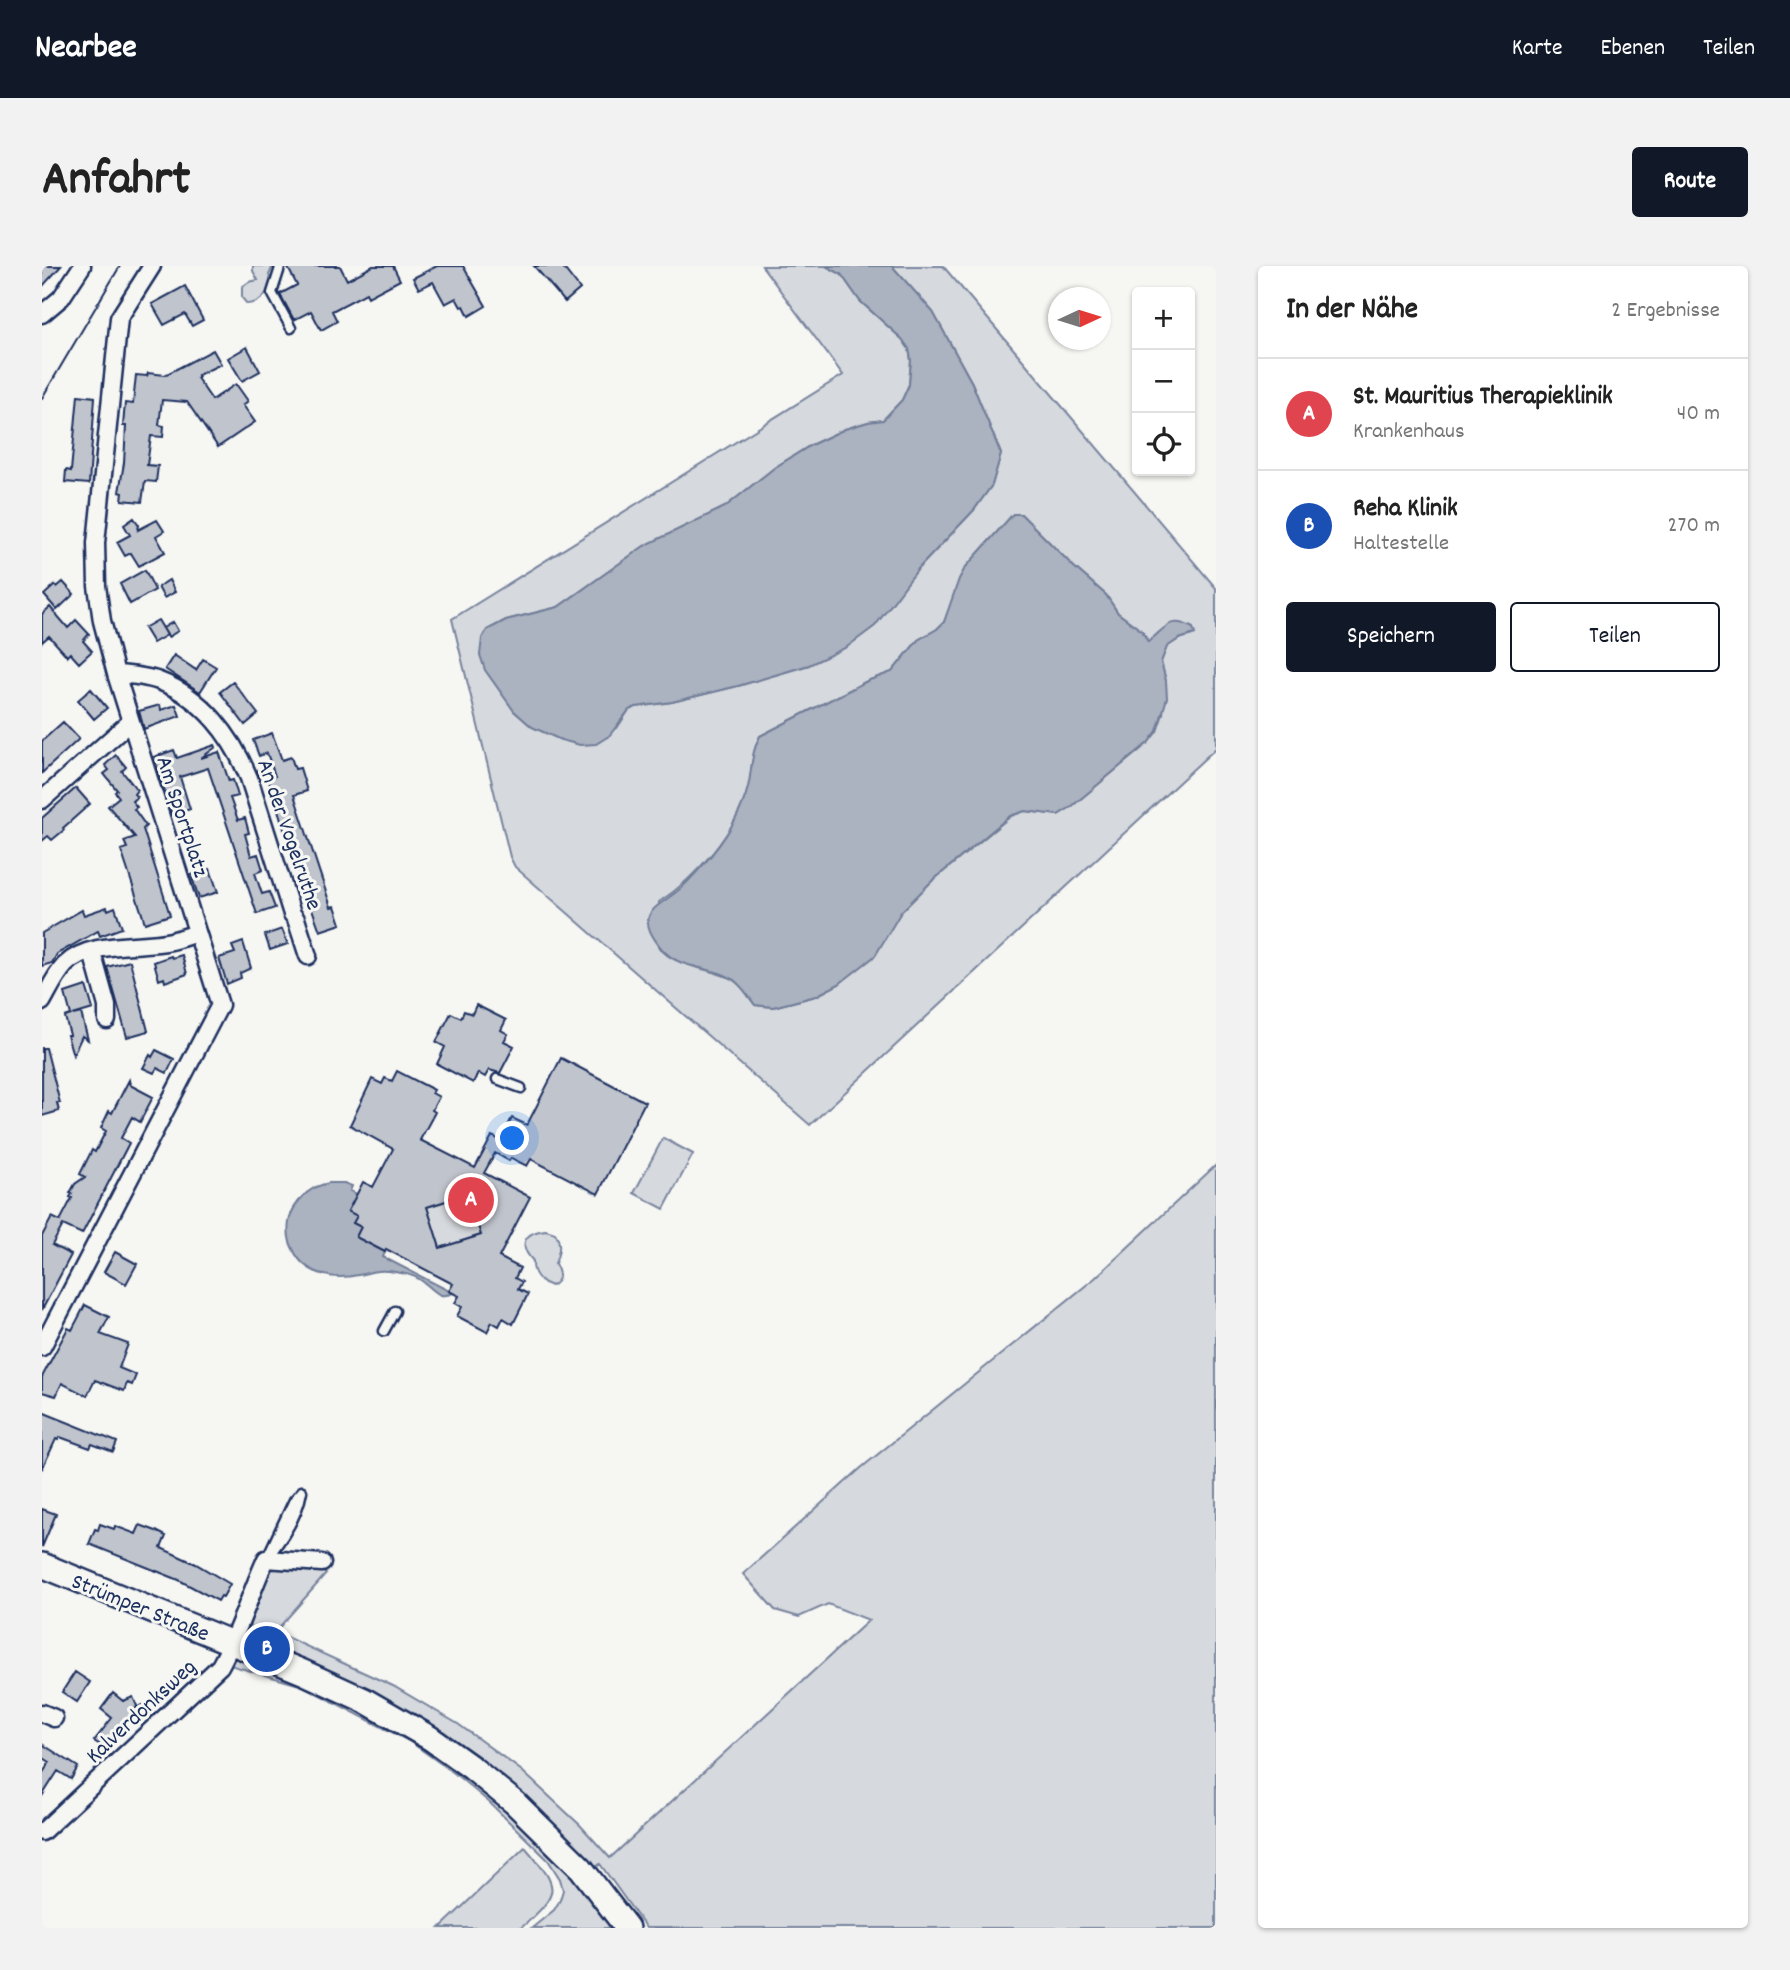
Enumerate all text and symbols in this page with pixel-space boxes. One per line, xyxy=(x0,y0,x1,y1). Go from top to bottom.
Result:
text: Nearbee xyxy=(35,26,137,73)
text: Karte xyxy=(1512,32,1562,66)
text: Ebenen xyxy=(1600,32,1665,66)
text: Teilen xyxy=(1703,32,1755,66)
text: Anfahrt xyxy=(42,147,190,217)
button: Route xyxy=(1632,147,1748,217)
north arrow xyxy=(1048,287,1111,350)
map controls xyxy=(1132,287,1195,476)
button: + xyxy=(1132,287,1195,350)
text: In der Nähe xyxy=(1286,290,1418,333)
text: 2 Ergebnisse xyxy=(1611,295,1720,328)
button: − xyxy=(1132,350,1195,413)
text: St. Mauritius Therapieklinik xyxy=(1353,379,1613,416)
text: A xyxy=(1303,398,1315,431)
text: 40 m xyxy=(1677,398,1720,431)
button: locate xyxy=(1132,413,1195,476)
text: Krankenhaus xyxy=(1353,416,1465,449)
text: Reha Klinik xyxy=(1353,491,1458,528)
text: B xyxy=(1304,510,1314,543)
text: 270 m xyxy=(1668,510,1720,543)
text: Haltestelle xyxy=(1353,528,1449,561)
button: Speichern xyxy=(1286,602,1496,672)
button: Teilen xyxy=(1510,602,1720,672)
street label: Am Sportplatz xyxy=(146,752,216,882)
street label: An der Vogelruthe xyxy=(246,755,329,915)
your location xyxy=(495,1121,529,1155)
pin: A xyxy=(448,1174,494,1226)
street label: Strümper Straße xyxy=(66,1567,214,1652)
pin: B xyxy=(244,1623,290,1675)
street label: Kalverdonksweg xyxy=(80,1652,205,1773)

